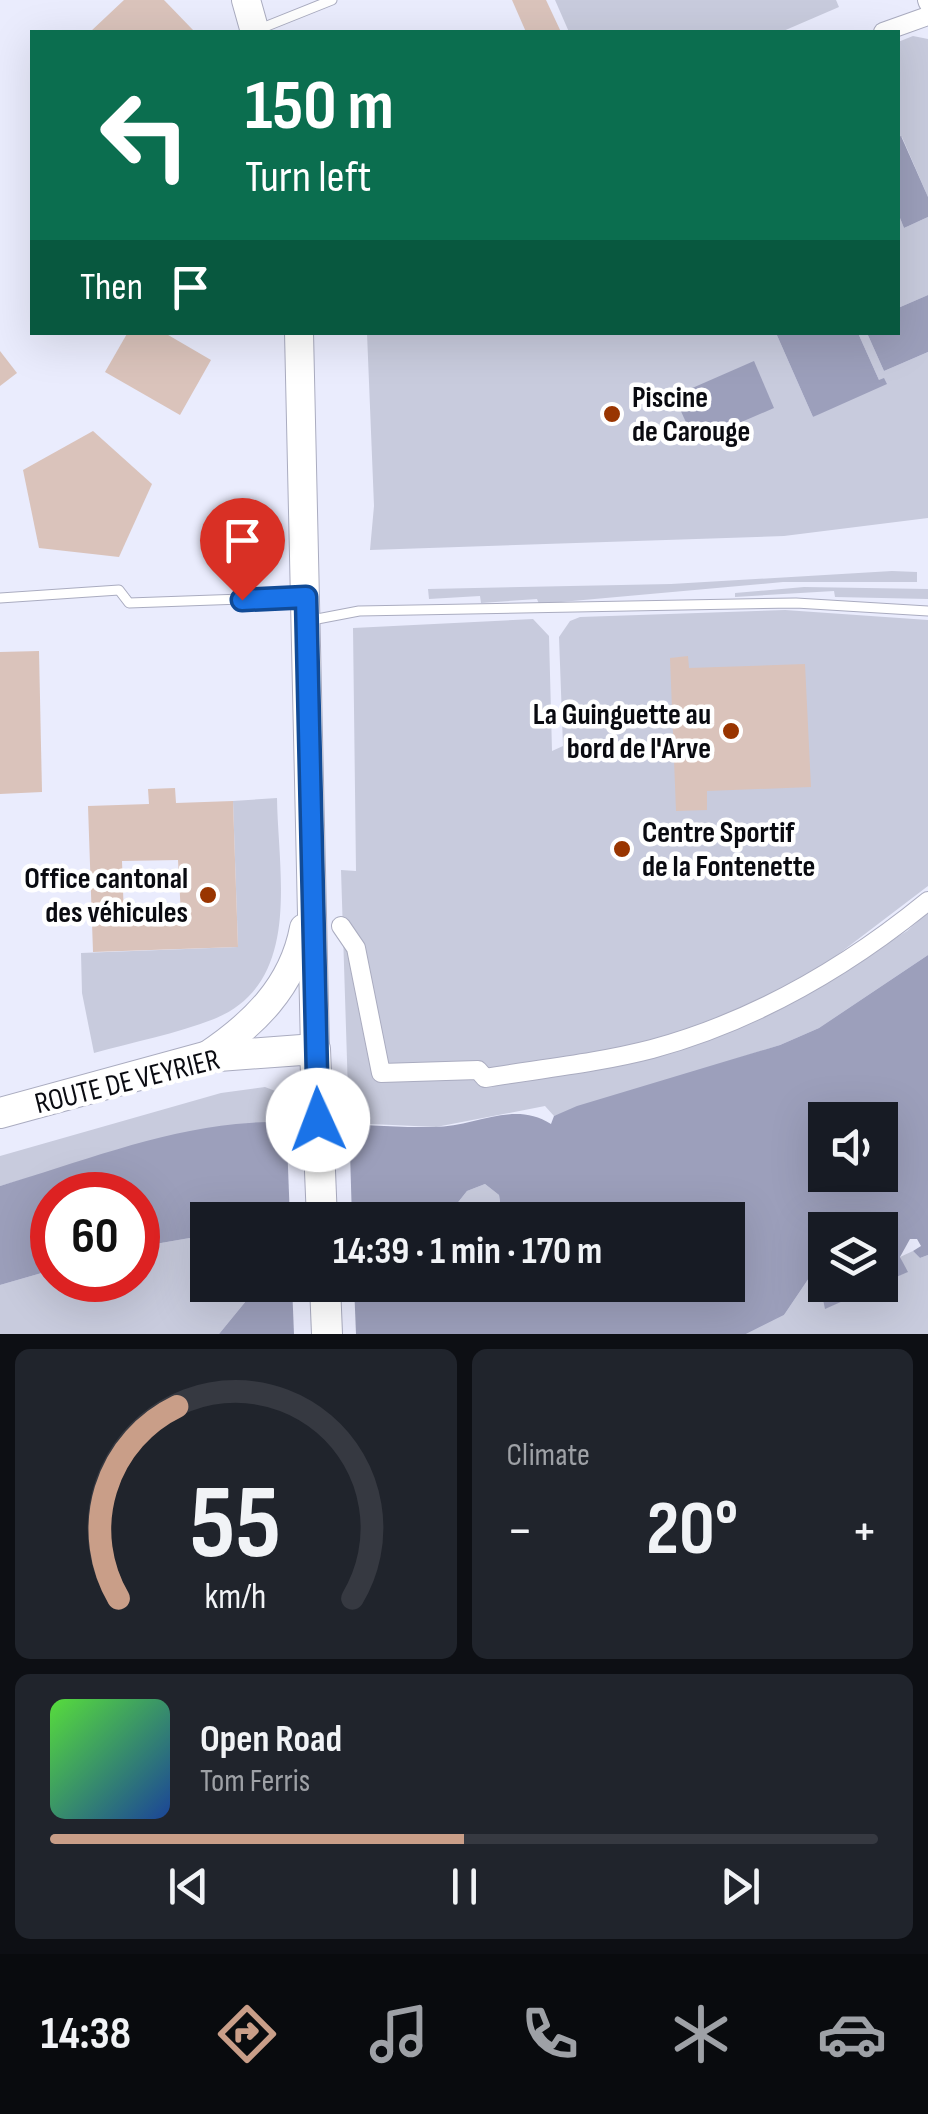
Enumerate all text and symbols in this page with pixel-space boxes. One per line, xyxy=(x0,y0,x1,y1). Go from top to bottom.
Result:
text: 150 m xyxy=(245,65,394,149)
icon: left xyxy=(80,70,210,200)
text: Turn left xyxy=(245,150,371,205)
icon: arrive xyxy=(163,260,218,315)
text: Then xyxy=(80,265,143,310)
place label: Piscine de Carouge xyxy=(632,380,750,450)
marker: Piscine de Carouge xyxy=(601,403,623,425)
pin xyxy=(200,498,285,601)
icon: arrive xyxy=(215,513,270,568)
place label: La Guinguette au bord de l'Arve xyxy=(533,697,711,767)
marker: La Guinguette au bord de l'Arve xyxy=(720,720,742,742)
place label: Centre Sportif de la Fontenette xyxy=(642,815,815,885)
marker: Centre Sportif de la Fontenette xyxy=(611,838,633,860)
place label: Office cantonal des véhicules xyxy=(24,861,188,931)
marker: Office cantonal des véhicules xyxy=(197,884,219,906)
street label: ROUTE DE VEYRIER xyxy=(31,1042,223,1122)
position arrow xyxy=(266,1068,370,1172)
map controls xyxy=(808,1102,898,1302)
button: sound xyxy=(808,1102,898,1192)
speed limit sign: 60 xyxy=(30,1172,160,1302)
button: layers xyxy=(808,1212,898,1302)
text: 14:39 · 1 min · 170 m xyxy=(333,1229,602,1274)
text: Climate xyxy=(507,1436,590,1475)
text: 55 xyxy=(190,1462,281,1587)
text: 20° xyxy=(646,1485,738,1576)
text: − xyxy=(507,1498,533,1565)
text: + xyxy=(851,1498,878,1565)
text: km/h xyxy=(205,1576,267,1619)
text: Open Road xyxy=(200,1717,342,1762)
text: Tom Ferris xyxy=(200,1762,310,1801)
icon: previous xyxy=(161,1859,216,1914)
icon: pause xyxy=(437,1859,492,1914)
icon: next xyxy=(713,1859,768,1914)
icon: directions xyxy=(212,1999,282,2069)
icon: music xyxy=(364,1999,434,2069)
icon: phone xyxy=(515,1999,585,2069)
icon: climate xyxy=(666,1999,736,2069)
icon: car xyxy=(817,1999,887,2069)
text: 14:38 xyxy=(41,2007,131,2062)

